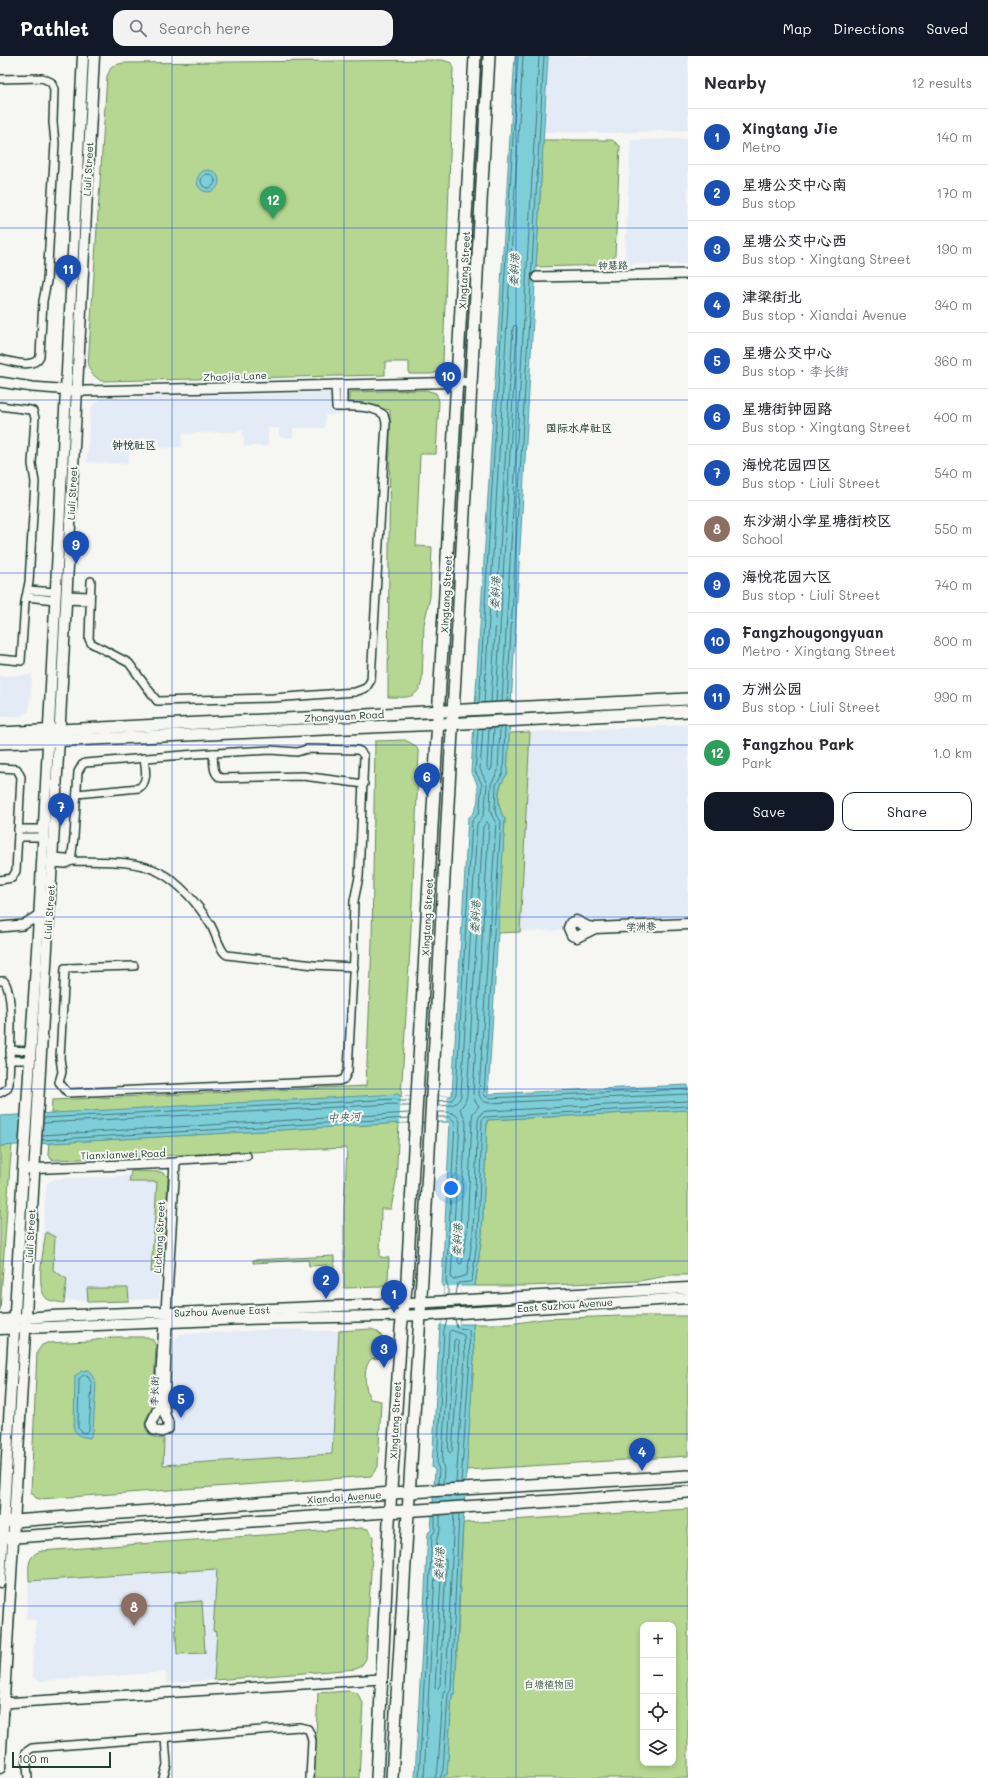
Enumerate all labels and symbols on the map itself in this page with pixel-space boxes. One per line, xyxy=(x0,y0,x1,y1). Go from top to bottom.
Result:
street label: Liuli Street xyxy=(80,141,96,197)
pin: 12 xyxy=(260,186,286,219)
street label: Xingtang Street xyxy=(455,231,473,309)
water label: 娄斜港 xyxy=(505,252,522,287)
pin: 11 xyxy=(55,255,81,288)
street label: 钟慧路 xyxy=(598,258,628,272)
pin: 10 xyxy=(435,362,461,395)
street label: Zhaojia Lane xyxy=(203,368,267,384)
district label: 国际水岸社区 xyxy=(546,420,612,435)
district label: 钟悦社区 xyxy=(112,437,156,452)
street label: Liuli Street xyxy=(64,465,80,521)
pin: 9 xyxy=(63,531,89,564)
street label: Xingtang Street xyxy=(437,555,455,633)
water label: 娄斜港 xyxy=(486,575,503,610)
street label: Zhongyuan Road xyxy=(304,707,384,725)
pin: 6 xyxy=(414,763,440,796)
pin: 7 xyxy=(48,793,74,826)
street label: Xingtang Street xyxy=(418,878,436,956)
street label: Liuli Street xyxy=(40,884,58,940)
water label: 娄斜港 xyxy=(466,899,483,934)
street label: 学洲巷 xyxy=(626,918,657,934)
water label: 中央河 xyxy=(327,1108,363,1125)
street label: Tianxianwei Road xyxy=(80,1146,166,1162)
your location xyxy=(441,1178,461,1198)
street label: Lichang Street xyxy=(150,1200,168,1274)
street label: Liuli Street xyxy=(22,1208,38,1264)
water label: 娄斜港 xyxy=(448,1222,465,1257)
pin: 2 xyxy=(313,1266,339,1299)
pin: 1 xyxy=(381,1280,407,1313)
street label: East Suzhou Avenue xyxy=(517,1295,613,1315)
street label: Suzhou Avenue East xyxy=(174,1302,270,1320)
pin: 3 xyxy=(371,1335,397,1368)
street label: 李长街 xyxy=(146,1376,162,1406)
street label: Xingtang Street xyxy=(386,1381,404,1459)
pin: 5 xyxy=(168,1385,194,1418)
pin: 4 xyxy=(629,1438,655,1471)
street label: Xiandai Avenue xyxy=(306,1487,382,1507)
water label: 娄斜港 xyxy=(430,1546,447,1581)
pin: 8 xyxy=(121,1593,147,1626)
park label: 白塘植物园 xyxy=(524,1677,574,1691)
scale bar xyxy=(12,1750,111,1769)

